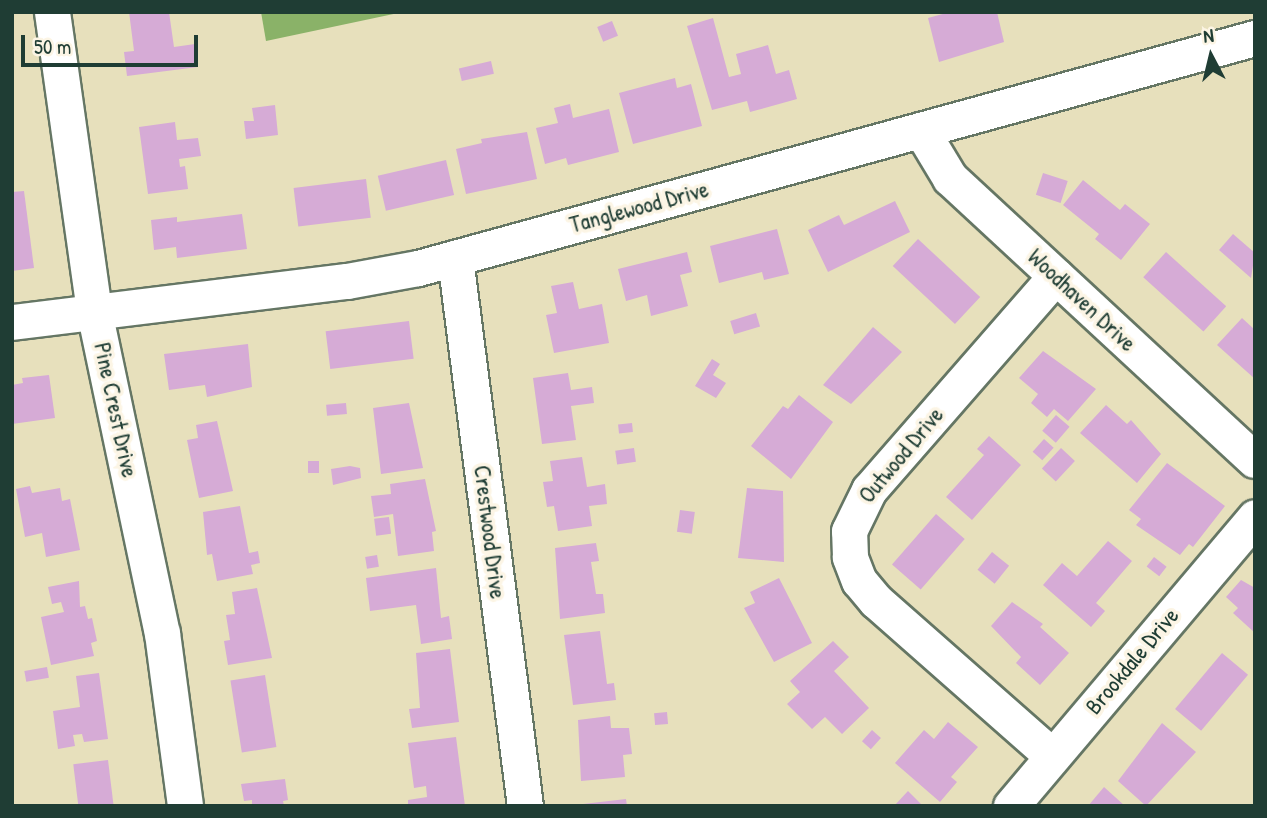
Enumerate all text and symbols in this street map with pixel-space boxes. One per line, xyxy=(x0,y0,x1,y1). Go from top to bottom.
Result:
scale bar xyxy=(24,21,201,65)
north arrow xyxy=(1176,21,1246,91)
text: N xyxy=(1202,22,1215,49)
text: 50 m xyxy=(34,32,71,61)
street label: Tanglewood Drive xyxy=(567,175,711,239)
street label: Woodhaven Drive xyxy=(1022,243,1142,357)
street label: Pine Crest Drive xyxy=(88,340,144,480)
street label: Outwood Drive xyxy=(853,401,949,509)
street label: Crestwood Drive xyxy=(468,464,512,600)
street label: Brookdale Drive xyxy=(1080,602,1184,720)

